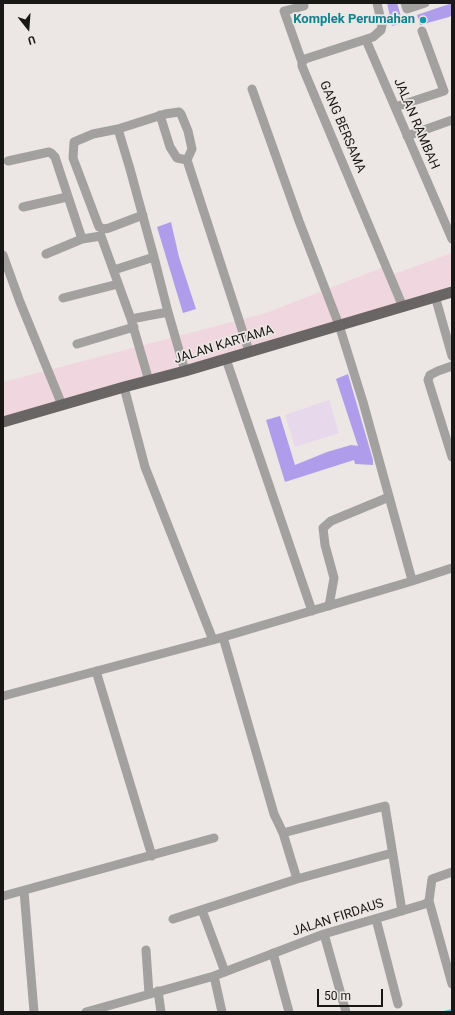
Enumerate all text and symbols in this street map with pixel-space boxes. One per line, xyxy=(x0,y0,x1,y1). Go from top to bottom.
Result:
north arrow xyxy=(8,8,48,48)
place label: Komplek Perumahan xyxy=(293,12,415,28)
marker: Komplek Perumahan xyxy=(418,15,428,25)
text: U xyxy=(26,33,37,47)
street label: JALAN RAMBAH xyxy=(390,76,442,172)
street label: GANG BERSAMA xyxy=(316,79,368,175)
street label: JALAN KARTAMA xyxy=(172,322,276,368)
street label: JALAN FIRDAUS xyxy=(290,896,386,940)
scale bar xyxy=(319,981,385,1007)
text: 50 m xyxy=(324,989,351,1003)

